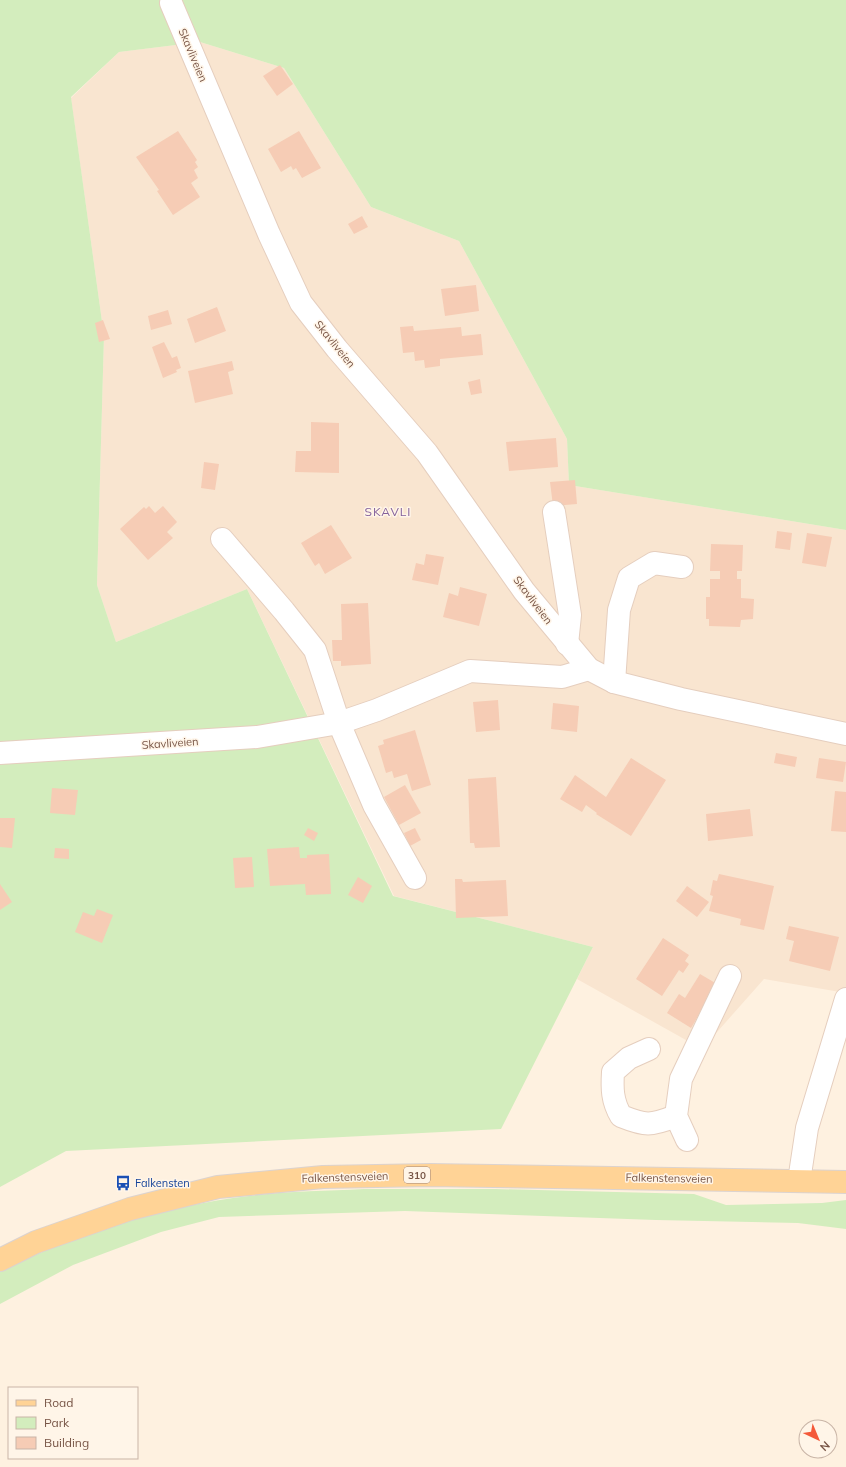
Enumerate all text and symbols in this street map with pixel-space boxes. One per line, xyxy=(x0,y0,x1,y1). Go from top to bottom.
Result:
street label: Skavliveien xyxy=(175,26,211,84)
street label: Skavliveien xyxy=(312,317,358,371)
district label: SKAVLI xyxy=(365,504,411,519)
street label: Skavliveien xyxy=(510,573,556,627)
street label: Skavliveien xyxy=(141,734,199,752)
road number: 310 xyxy=(404,1167,430,1183)
street label: Falkenstensveien xyxy=(301,1168,389,1186)
street label: Falkenstensveien xyxy=(625,1170,713,1186)
bus stop icon: Falkensten xyxy=(114,1174,132,1192)
place label: Falkensten xyxy=(135,1176,190,1190)
legend xyxy=(8,1387,138,1459)
text: Road xyxy=(44,1395,73,1410)
text: Park xyxy=(44,1415,70,1430)
north arrow xyxy=(798,1419,838,1459)
text: Building xyxy=(44,1435,89,1450)
text: N xyxy=(817,1438,833,1454)

